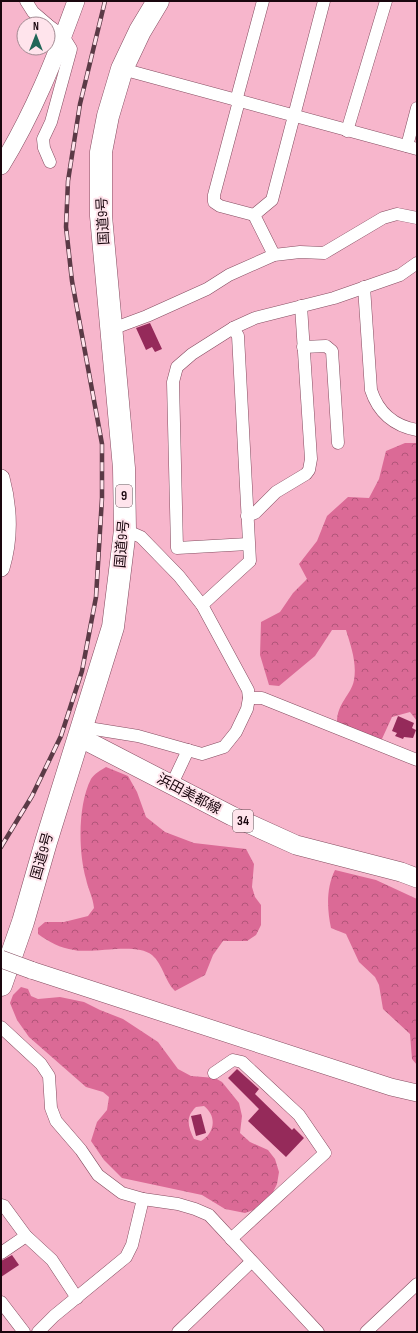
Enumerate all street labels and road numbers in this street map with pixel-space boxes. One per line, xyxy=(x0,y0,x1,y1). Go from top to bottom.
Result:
street label: 国道9号 xyxy=(93,196,113,246)
road number: 9 xyxy=(116,485,132,507)
street label: 国道9号 xyxy=(111,519,133,569)
street label: 浜田美都線 xyxy=(154,770,224,818)
road number: 34 xyxy=(233,810,253,832)
street label: 国道9号 xyxy=(27,830,57,882)

